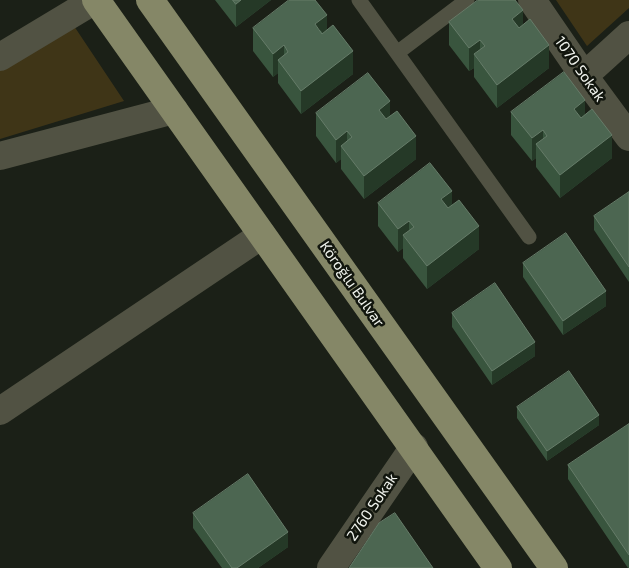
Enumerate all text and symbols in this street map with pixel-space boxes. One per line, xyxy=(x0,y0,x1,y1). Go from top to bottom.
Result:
street label: 1070 Sokak xyxy=(551,33,609,105)
street label: Köroğlu Bulvar xyxy=(316,238,388,330)
street label: 2760 Sokak xyxy=(343,470,401,544)

